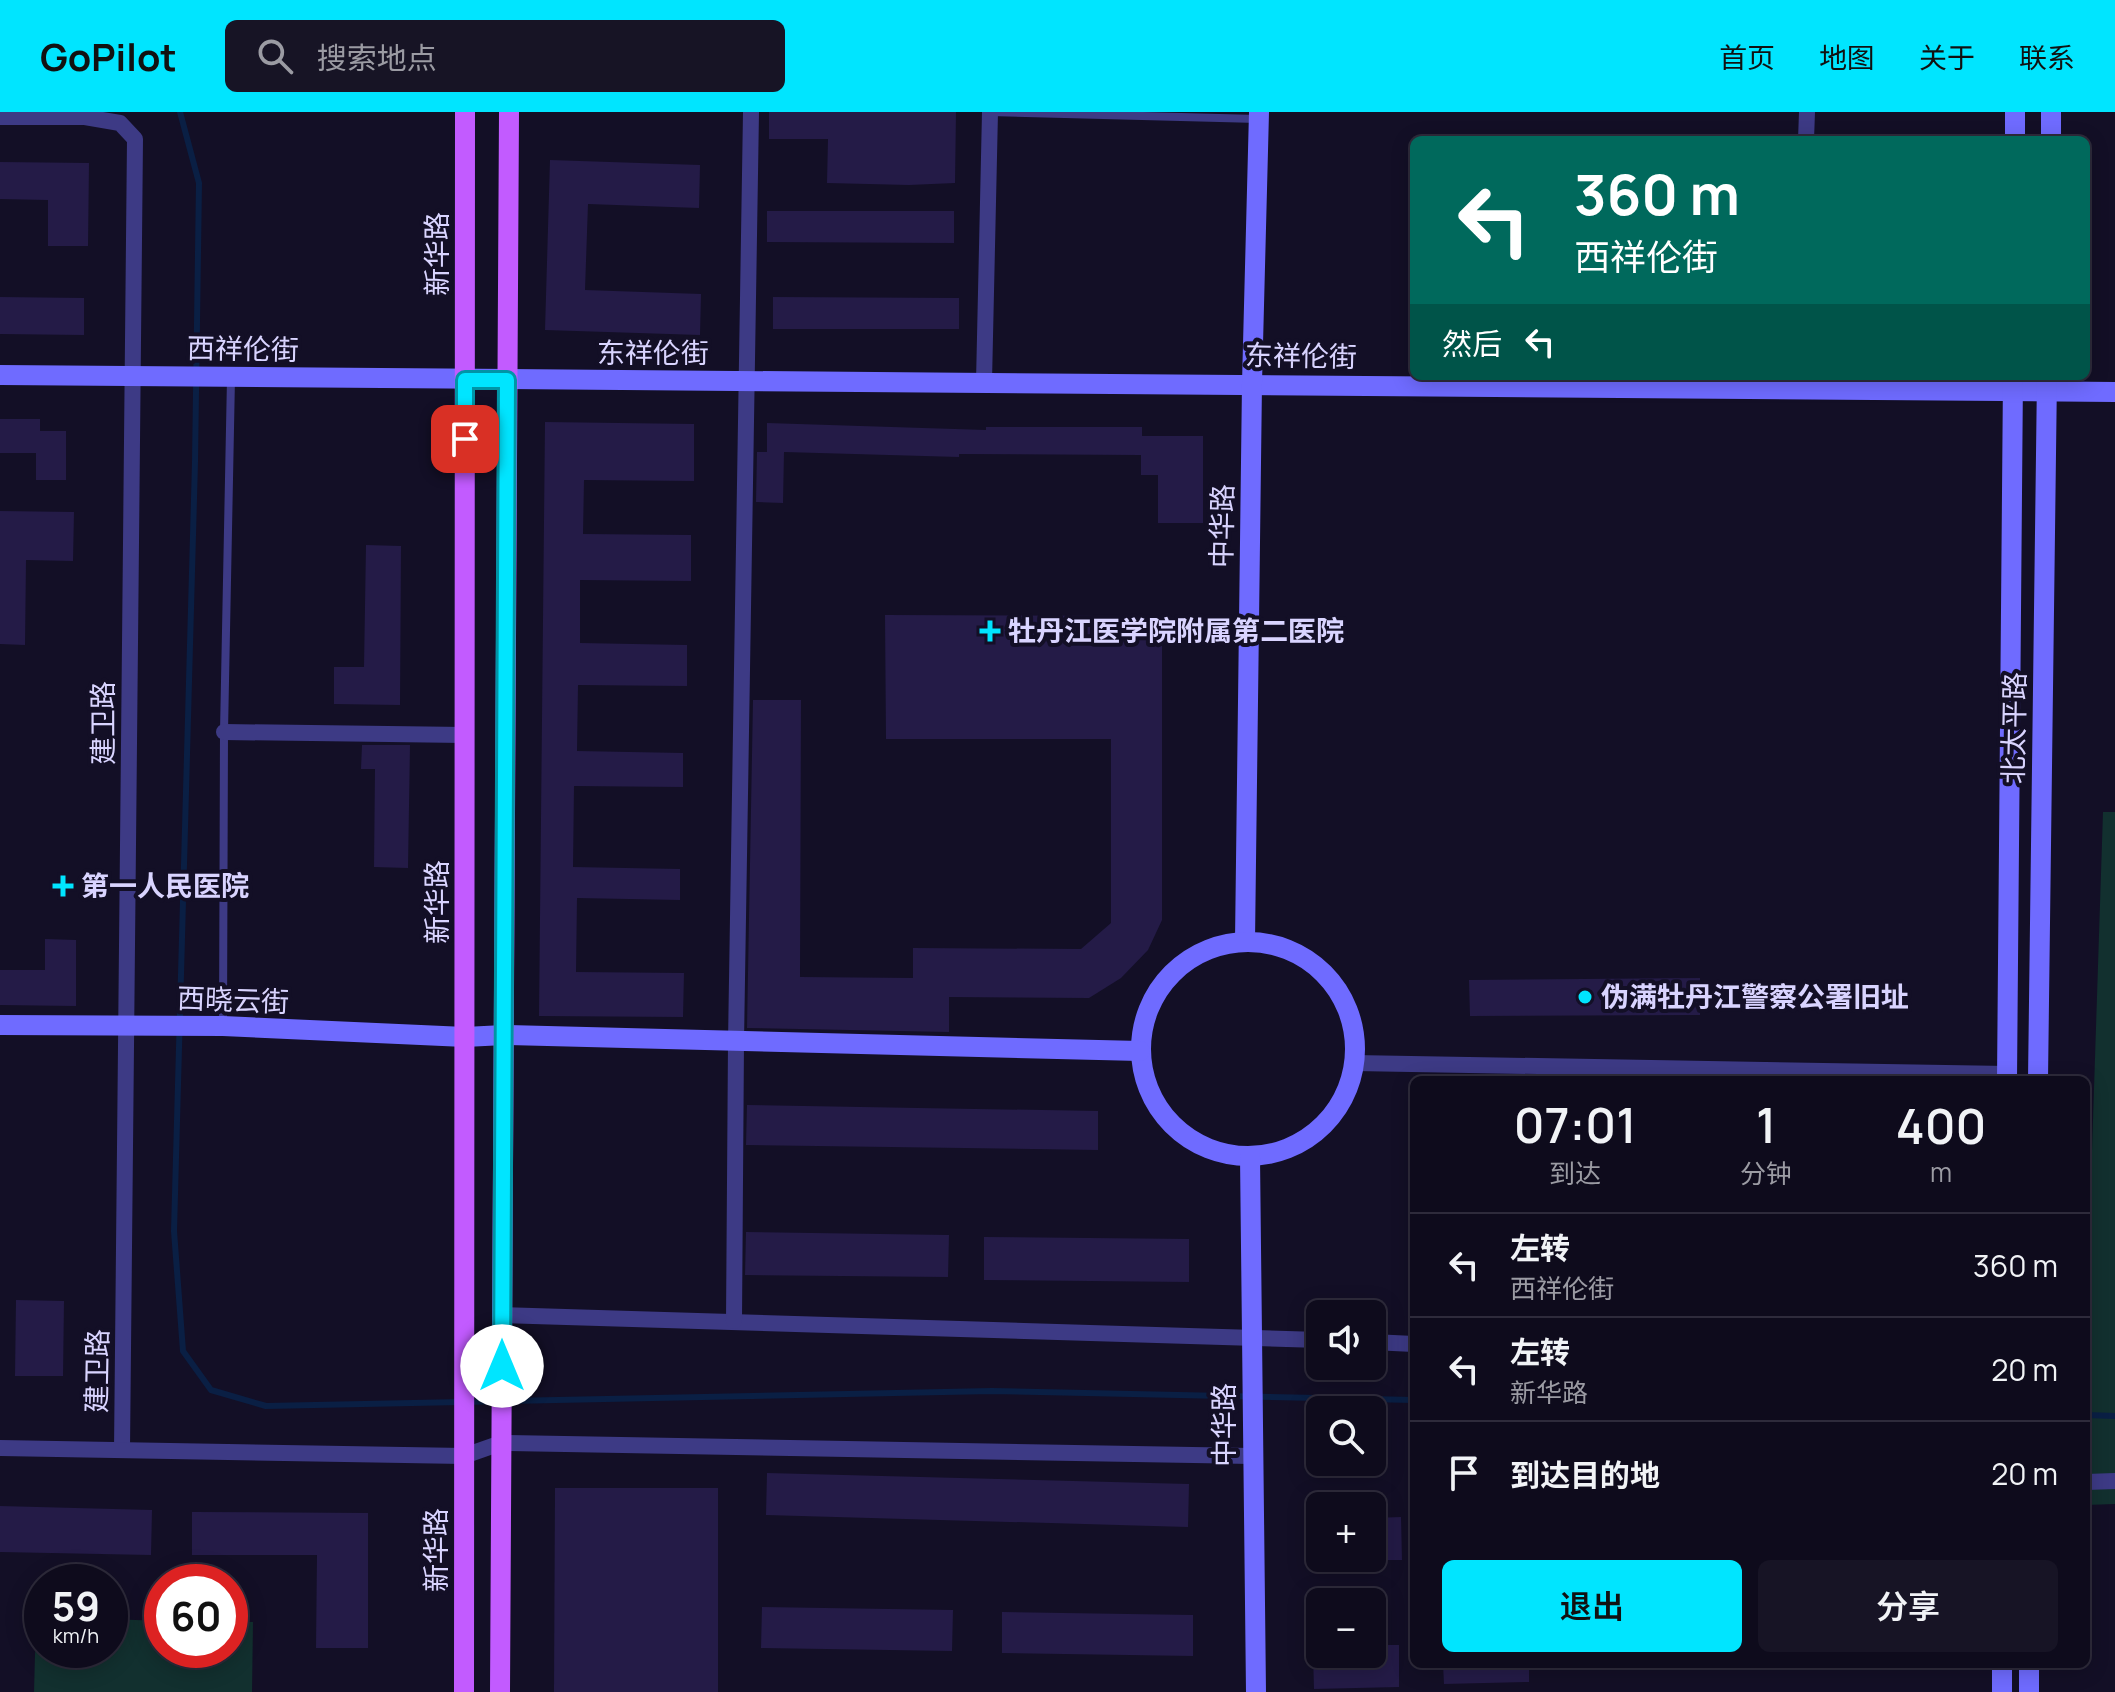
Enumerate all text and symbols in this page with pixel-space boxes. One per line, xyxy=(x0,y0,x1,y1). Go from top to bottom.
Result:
search box xyxy=(225,20,785,92)
text: GoPilot xyxy=(40,30,177,82)
icon: search xyxy=(253,34,297,78)
text: 搜索地点 xyxy=(317,37,437,78)
text: 首页 xyxy=(1719,38,1775,76)
text: 地图 xyxy=(1819,38,1875,76)
text: 关于 xyxy=(1919,38,1975,76)
text: 联系 xyxy=(2019,38,2075,76)
text: 360 m xyxy=(1574,155,1740,232)
icon: left xyxy=(1442,168,1546,272)
street label: 新华路 xyxy=(417,212,455,296)
text: 西祥伦街 xyxy=(1574,232,1718,281)
icon: left xyxy=(1518,320,1562,364)
text: 然后 xyxy=(1442,323,1502,364)
street label: 西祥伦街 xyxy=(187,328,299,368)
street label: 东祥伦街 xyxy=(597,333,709,371)
street label: 东祥伦街 xyxy=(1245,335,1357,375)
pin xyxy=(431,405,499,473)
icon: arrive xyxy=(443,417,487,461)
street label: 中华路 xyxy=(1201,484,1241,568)
place label: 牡丹江医学院附属第二医院 xyxy=(1008,611,1344,649)
marker: 牡丹江医学院附属第二医院 xyxy=(979,620,1001,642)
street label: 北太平路 xyxy=(1993,672,2033,784)
street label: 建卫路 xyxy=(83,681,121,765)
street label: 新华路 xyxy=(417,860,455,944)
place label: 第一人民医院 xyxy=(81,866,249,904)
marker: 第一人民医院 xyxy=(52,875,74,897)
place label: 伪满牡丹江警察公署旧址 xyxy=(1601,977,1909,1015)
street label: 西晓云街 xyxy=(176,978,290,1020)
marker: 伪满牡丹江警察公署旧址 xyxy=(1576,988,1594,1006)
text: 07:01 xyxy=(1514,1092,1636,1157)
text: 1 xyxy=(1756,1092,1776,1157)
text: 400 xyxy=(1896,1093,1986,1158)
text: m xyxy=(1930,1154,1952,1190)
text: 到达 xyxy=(1549,1155,1601,1191)
text: 分钟 xyxy=(1740,1155,1792,1191)
text: 左转 xyxy=(1510,1227,1570,1268)
icon: left xyxy=(1442,1243,1486,1287)
text: 360 m xyxy=(1973,1245,2058,1286)
text: 西祥伦街 xyxy=(1510,1270,1614,1306)
map controls xyxy=(1306,1300,1386,1668)
button: sound xyxy=(1306,1300,1386,1380)
position arrow xyxy=(460,1324,544,1408)
street label: 建卫路 xyxy=(76,1329,116,1413)
text: 左转 xyxy=(1510,1331,1570,1372)
icon: left xyxy=(1442,1347,1486,1391)
text: 20 m xyxy=(1991,1349,2058,1390)
text: 新华路 xyxy=(1510,1374,1588,1410)
street label: 中华路 xyxy=(1204,1383,1242,1467)
button: search xyxy=(1306,1396,1386,1476)
icon: arrive xyxy=(1442,1451,1486,1495)
text: 20 m xyxy=(1991,1453,2058,1494)
text: 到达目的地 xyxy=(1510,1454,1660,1495)
button: + xyxy=(1306,1492,1386,1572)
street label: 新华路 xyxy=(416,1508,454,1592)
button: 退出 xyxy=(1442,1560,1742,1652)
button: 分享 xyxy=(1758,1560,2058,1652)
speed limit sign: 60 xyxy=(144,1564,248,1668)
text: 59 xyxy=(52,1578,100,1633)
button: − xyxy=(1306,1588,1386,1668)
text: km/h xyxy=(53,1622,99,1649)

